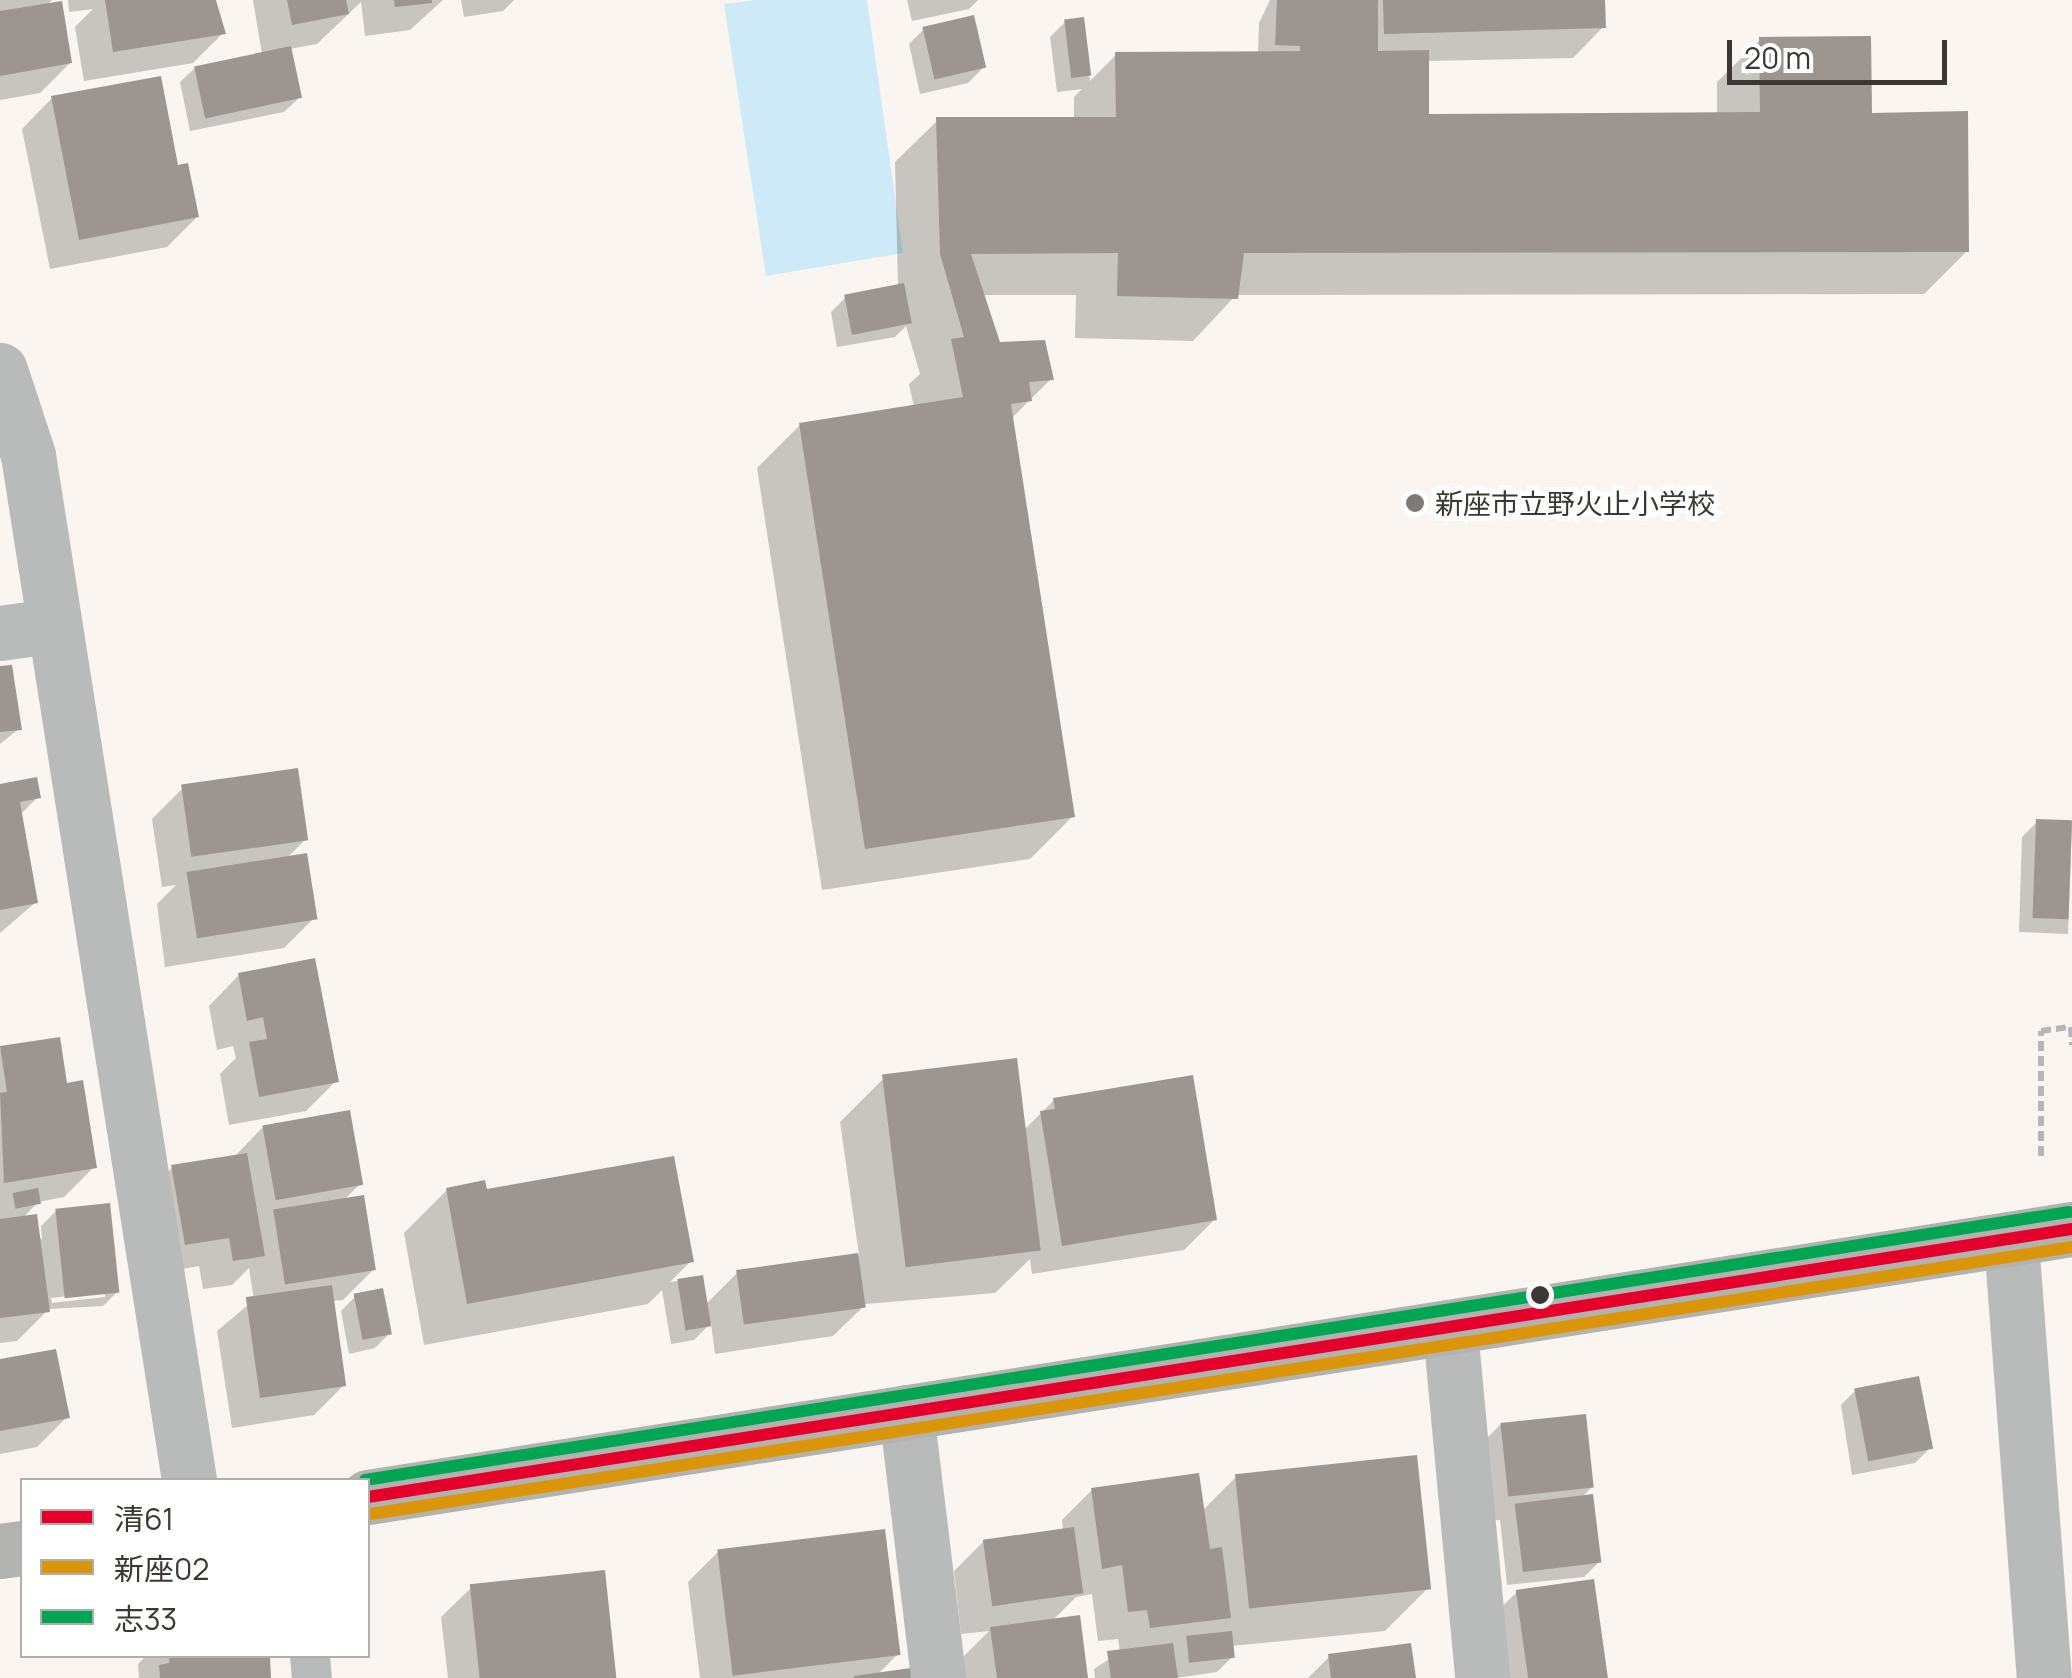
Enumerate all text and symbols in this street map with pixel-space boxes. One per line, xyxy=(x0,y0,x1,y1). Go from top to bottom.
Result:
scale bar xyxy=(1732,20,1952,82)
text: 20 m xyxy=(1744,37,1811,78)
place label: 新座市立野火止小学校 xyxy=(1435,486,1715,520)
marker: 新座市立野火止小学校 xyxy=(1404,492,1426,514)
unlabelled marker xyxy=(1530,1285,1550,1305)
legend xyxy=(20,1478,370,1658)
text: 清61 xyxy=(114,1498,174,1539)
text: 新座02 xyxy=(114,1548,209,1589)
text: 志33 xyxy=(114,1598,177,1639)

